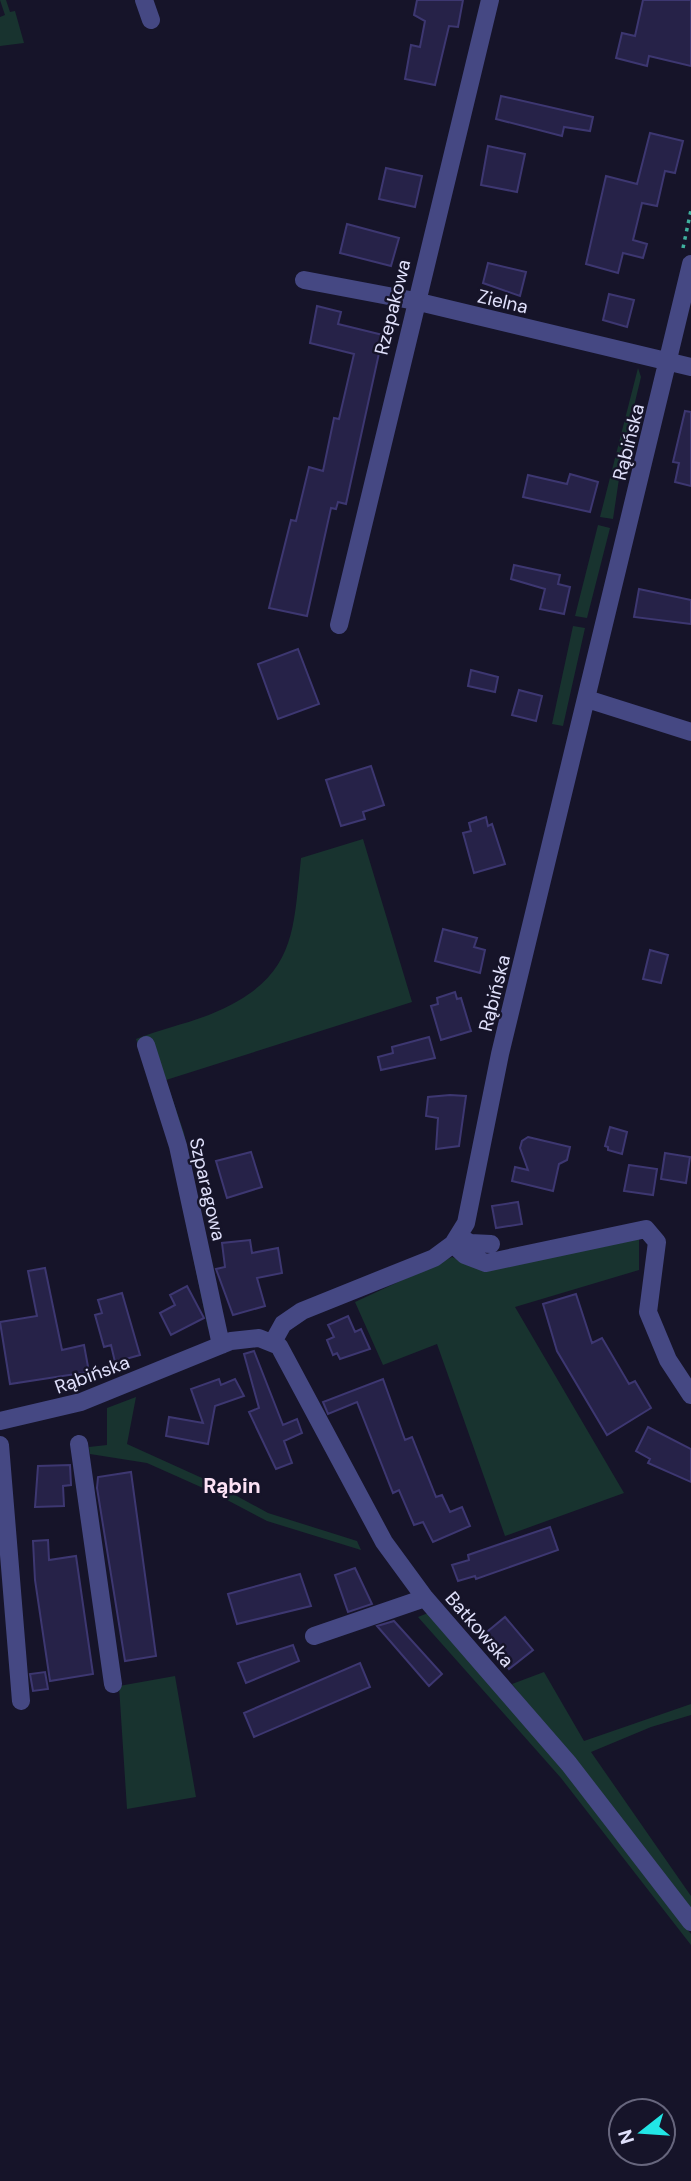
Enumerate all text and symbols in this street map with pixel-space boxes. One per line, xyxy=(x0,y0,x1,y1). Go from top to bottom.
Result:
street label: Rzepakowa xyxy=(369,257,416,357)
street label: Zielna xyxy=(475,284,531,319)
street label: Rąbińska xyxy=(607,401,650,483)
street label: Rąbińska xyxy=(473,952,516,1034)
street label: Szparagowa xyxy=(184,1135,231,1243)
street label: Rąbińska xyxy=(51,1349,133,1400)
district label: Rąbin xyxy=(203,1472,261,1500)
street label: Batkowska xyxy=(440,1586,519,1672)
north arrow xyxy=(607,2097,677,2167)
text: N xyxy=(612,2127,640,2147)

